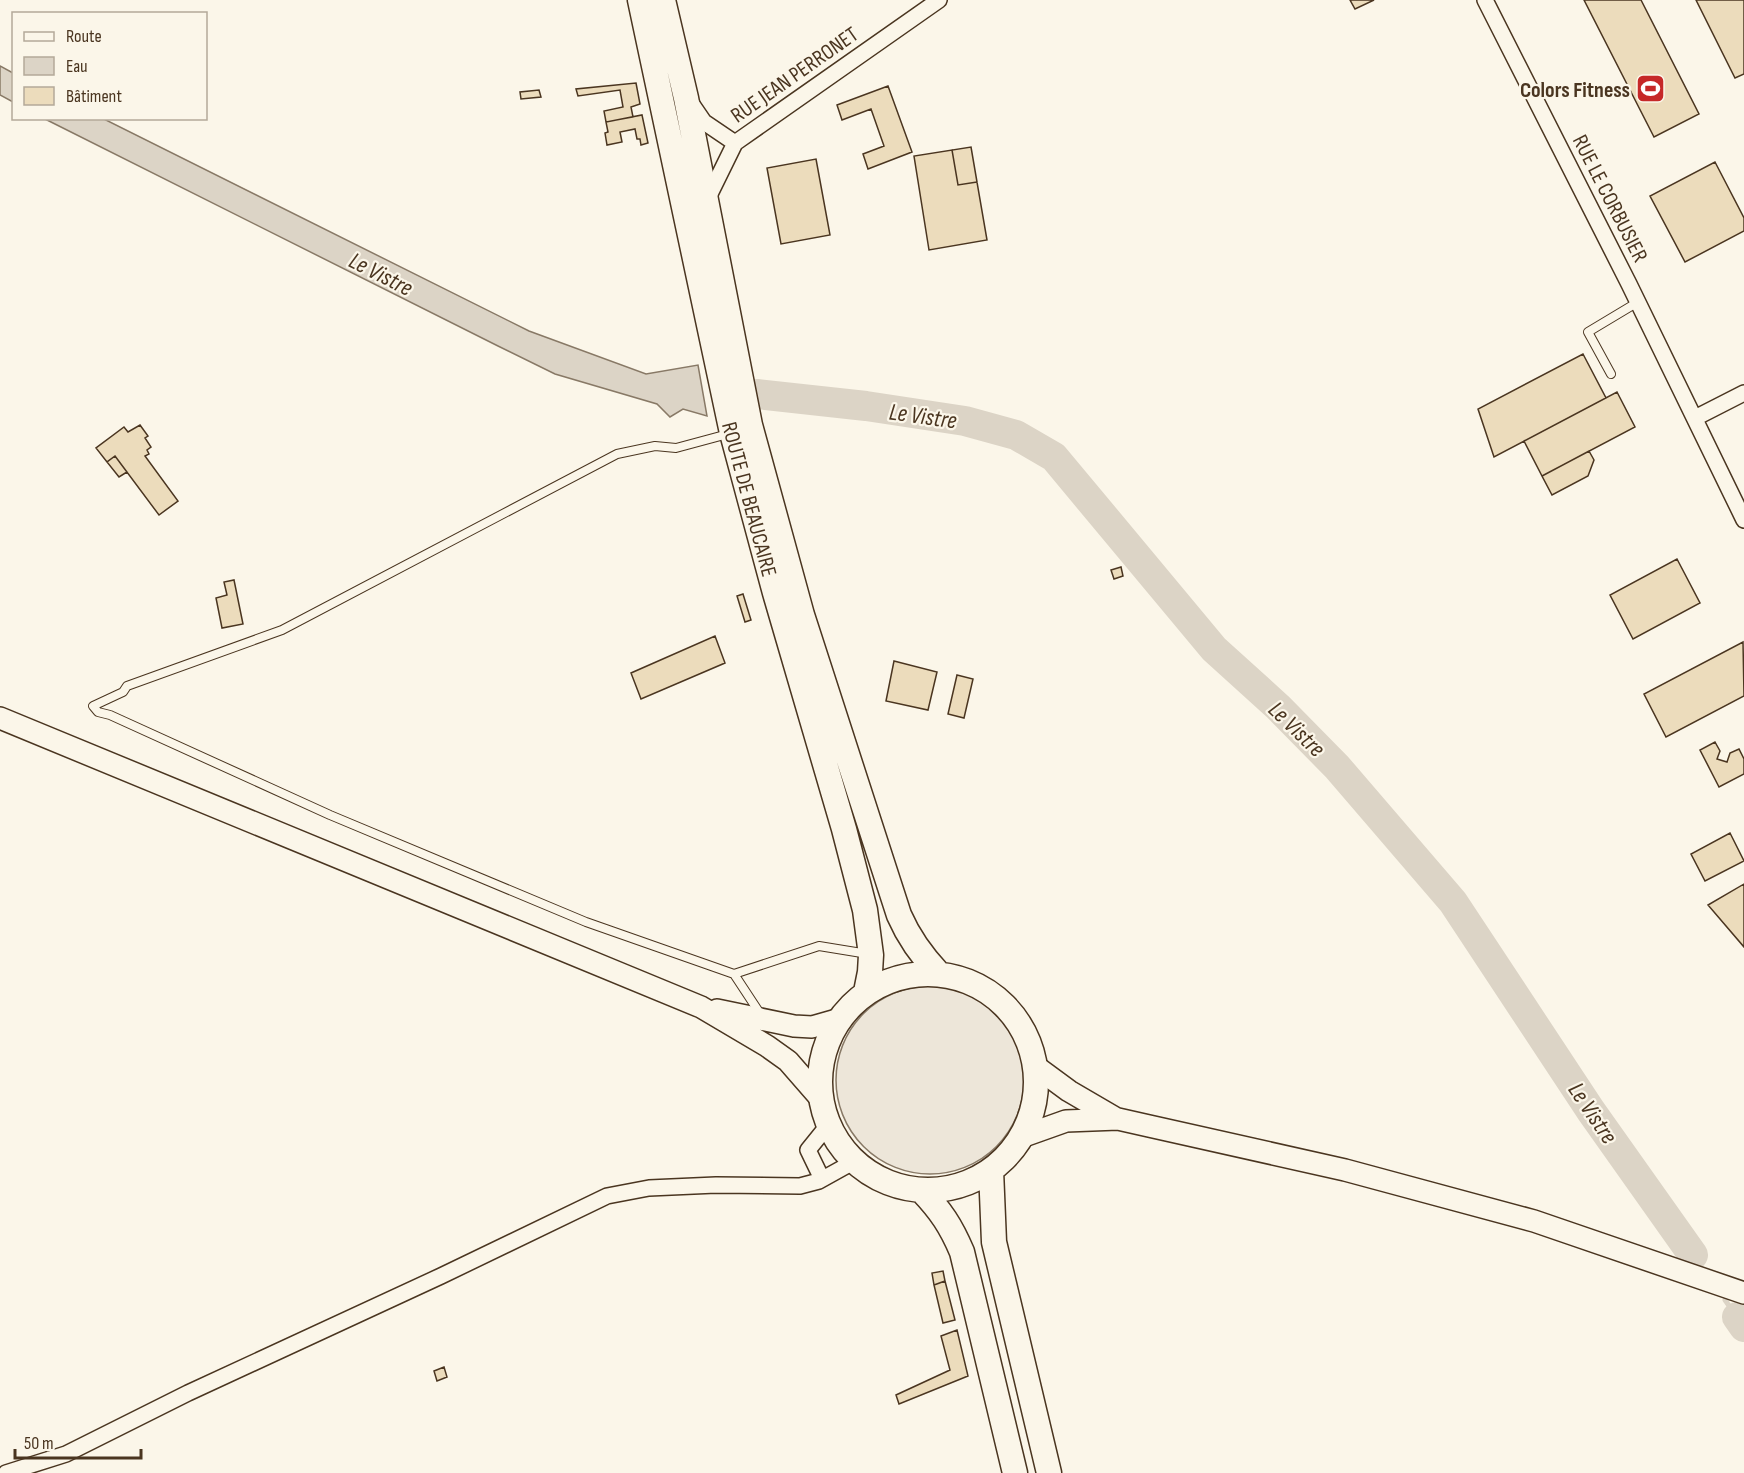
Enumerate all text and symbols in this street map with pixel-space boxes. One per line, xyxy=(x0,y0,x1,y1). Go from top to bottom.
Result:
legend xyxy=(12,12,207,120)
street label: RUE JEAN PERRONET xyxy=(726,21,864,129)
text: Route xyxy=(66,26,102,47)
text: Eau xyxy=(66,56,88,77)
sports icon: Colors Fitness xyxy=(1635,73,1667,105)
place label: Colors Fitness xyxy=(1520,77,1630,104)
text: Bâtiment xyxy=(66,86,122,107)
street label: RUE LE CORBUSIER xyxy=(1566,130,1653,267)
water label: Le Vistre xyxy=(344,246,418,303)
water label: Le Vistre xyxy=(887,397,959,436)
street label: ROUTE DE BEAUCAIRE xyxy=(715,419,782,580)
water label: Le Vistre xyxy=(1262,695,1331,763)
water label: Le Vistre xyxy=(1562,1077,1624,1150)
scale bar xyxy=(15,1422,141,1460)
text: 50 m xyxy=(24,1433,54,1454)

